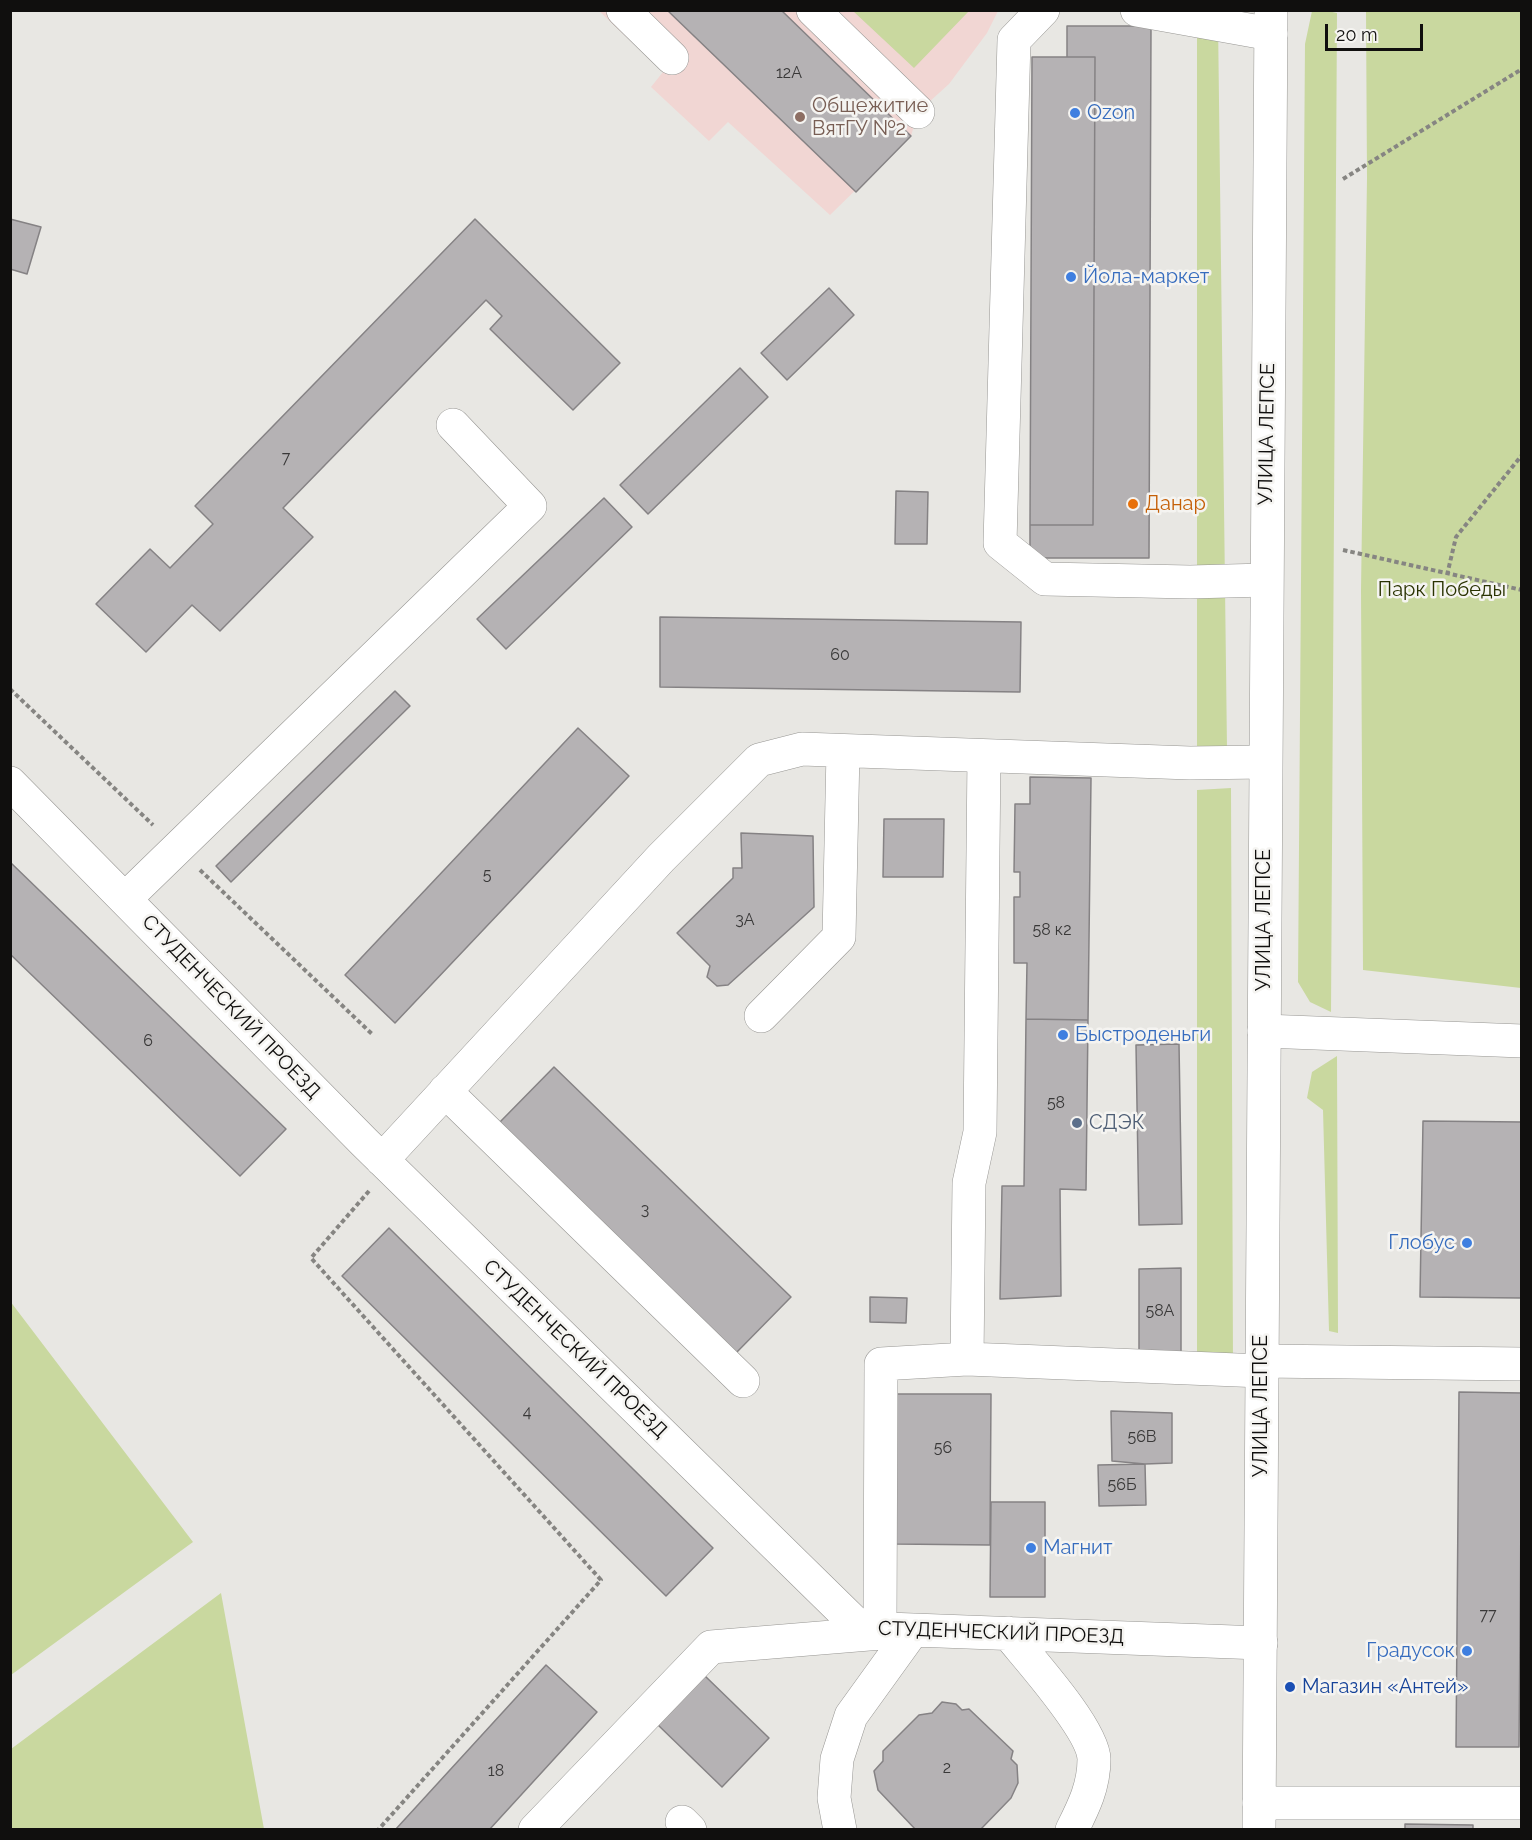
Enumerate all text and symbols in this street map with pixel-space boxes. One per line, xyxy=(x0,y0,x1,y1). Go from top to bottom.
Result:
scale bar xyxy=(1328,12,1426,50)
text: 20 m xyxy=(1336,24,1378,45)
house number: 12А xyxy=(776,63,802,83)
place label: Общежитие ВятГУ №2 xyxy=(812,94,928,141)
place label: Ozon xyxy=(1087,101,1135,125)
marker: Ozon xyxy=(1068,106,1082,120)
marker: Общежитие ВятГУ №2 xyxy=(793,110,807,124)
place label: Йола-маркет xyxy=(1083,265,1209,289)
marker: Йола-маркет xyxy=(1064,270,1078,284)
street label: УЛИЦА ЛЕПСЕ xyxy=(1254,363,1280,505)
house number: 7 xyxy=(282,448,290,468)
place label: Данар xyxy=(1145,492,1206,516)
marker: Данар xyxy=(1126,497,1140,511)
park label: Парк Победы xyxy=(1378,578,1506,602)
house number: 60 xyxy=(830,645,850,665)
street label: УЛИЦА ЛЕПСЕ xyxy=(1252,849,1276,991)
house number: 5 xyxy=(483,865,491,885)
street label: СТУДЕНЧЕСКИЙ ПРОЕЗД xyxy=(137,910,325,1104)
house number: 3А xyxy=(735,910,755,930)
house number: 58 к2 xyxy=(1033,920,1071,940)
place label: Быстроденьги xyxy=(1075,1023,1211,1047)
marker: Быстроденьги xyxy=(1056,1028,1070,1042)
house number: 6 xyxy=(143,1031,153,1051)
house number: 58 xyxy=(1047,1093,1065,1113)
place label: СДЭК xyxy=(1089,1111,1145,1135)
marker: СДЭК xyxy=(1070,1116,1084,1130)
house number: 3 xyxy=(641,1200,649,1220)
place label: Глобус xyxy=(1388,1231,1455,1255)
marker: Глобус xyxy=(1460,1236,1474,1250)
street label: СТУДЕНЧЕСКИЙ ПРОЕЗД xyxy=(478,1255,672,1443)
house number: 58А xyxy=(1146,1301,1174,1321)
street label: УЛИЦА ЛЕПСЕ xyxy=(1249,1335,1273,1477)
house number: 4 xyxy=(523,1402,531,1422)
house number: 56В xyxy=(1127,1427,1157,1447)
house number: 56 xyxy=(934,1438,952,1458)
house number: 56Б xyxy=(1108,1475,1136,1495)
place label: Магнит xyxy=(1043,1536,1113,1560)
marker: Магнит xyxy=(1024,1541,1038,1555)
house number: 77 xyxy=(1479,1605,1497,1625)
street label: СТУДЕНЧЕСКИЙ ПРОЕЗД xyxy=(878,1617,1124,1649)
place label: Градусок xyxy=(1366,1639,1455,1663)
marker: Градусок xyxy=(1460,1644,1474,1658)
place label: Магазин «Антей» xyxy=(1302,1675,1468,1699)
marker: Магазин «Антей» xyxy=(1283,1680,1297,1694)
house number: 2 xyxy=(943,1758,951,1778)
house number: 18 xyxy=(488,1761,504,1781)

